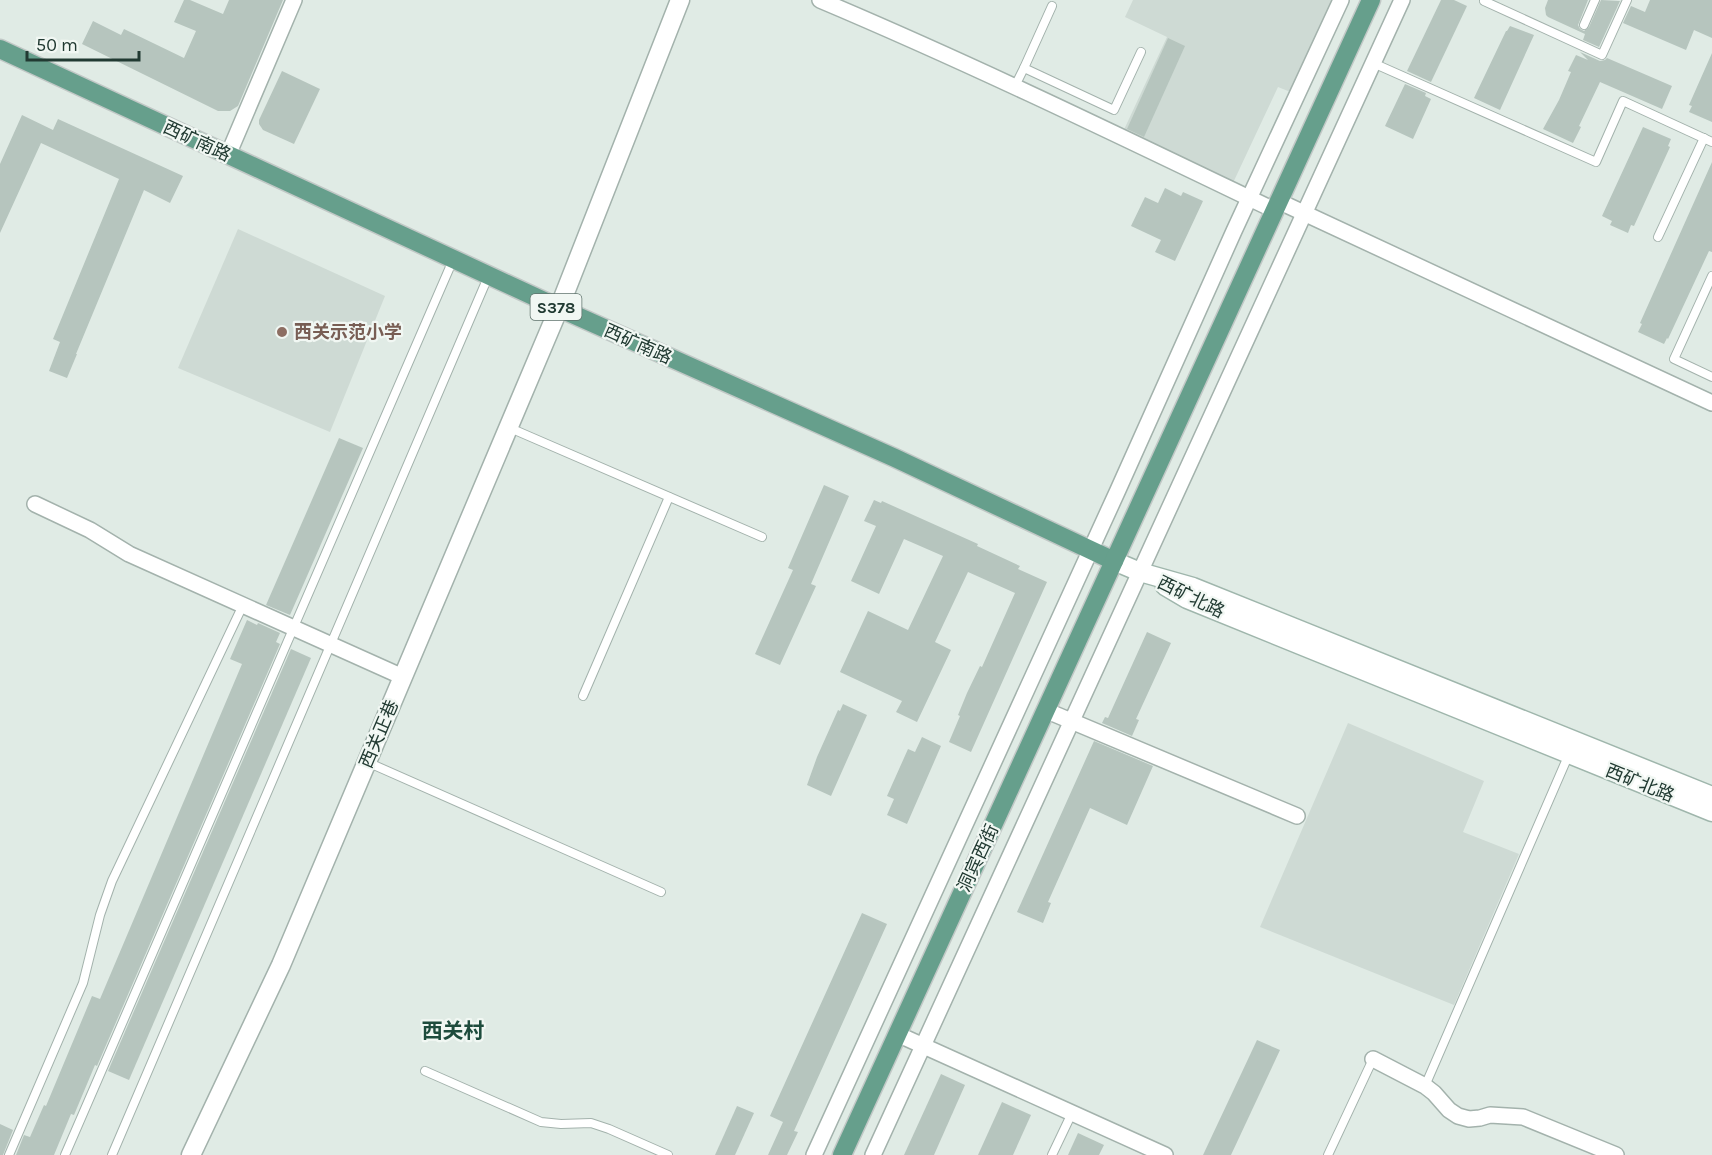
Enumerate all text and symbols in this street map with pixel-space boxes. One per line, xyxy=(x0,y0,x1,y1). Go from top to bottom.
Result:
scale bar xyxy=(27,24,140,62)
text: 50 m xyxy=(36,34,78,56)
street label: 西矿南路 xyxy=(160,116,234,166)
road number: S378 xyxy=(530,294,582,320)
street label: 西矿南路 xyxy=(601,319,675,369)
place label: 西关示范小学 xyxy=(294,321,402,343)
marker: 西关示范小学 xyxy=(275,325,289,339)
street label: 西矿北路 xyxy=(1154,571,1228,623)
street label: 西关正巷 xyxy=(355,697,403,771)
street label: 西矿北路 xyxy=(1603,759,1677,807)
street label: 洞宾西街 xyxy=(953,821,1003,895)
district label: 西关村 xyxy=(422,1019,485,1043)

